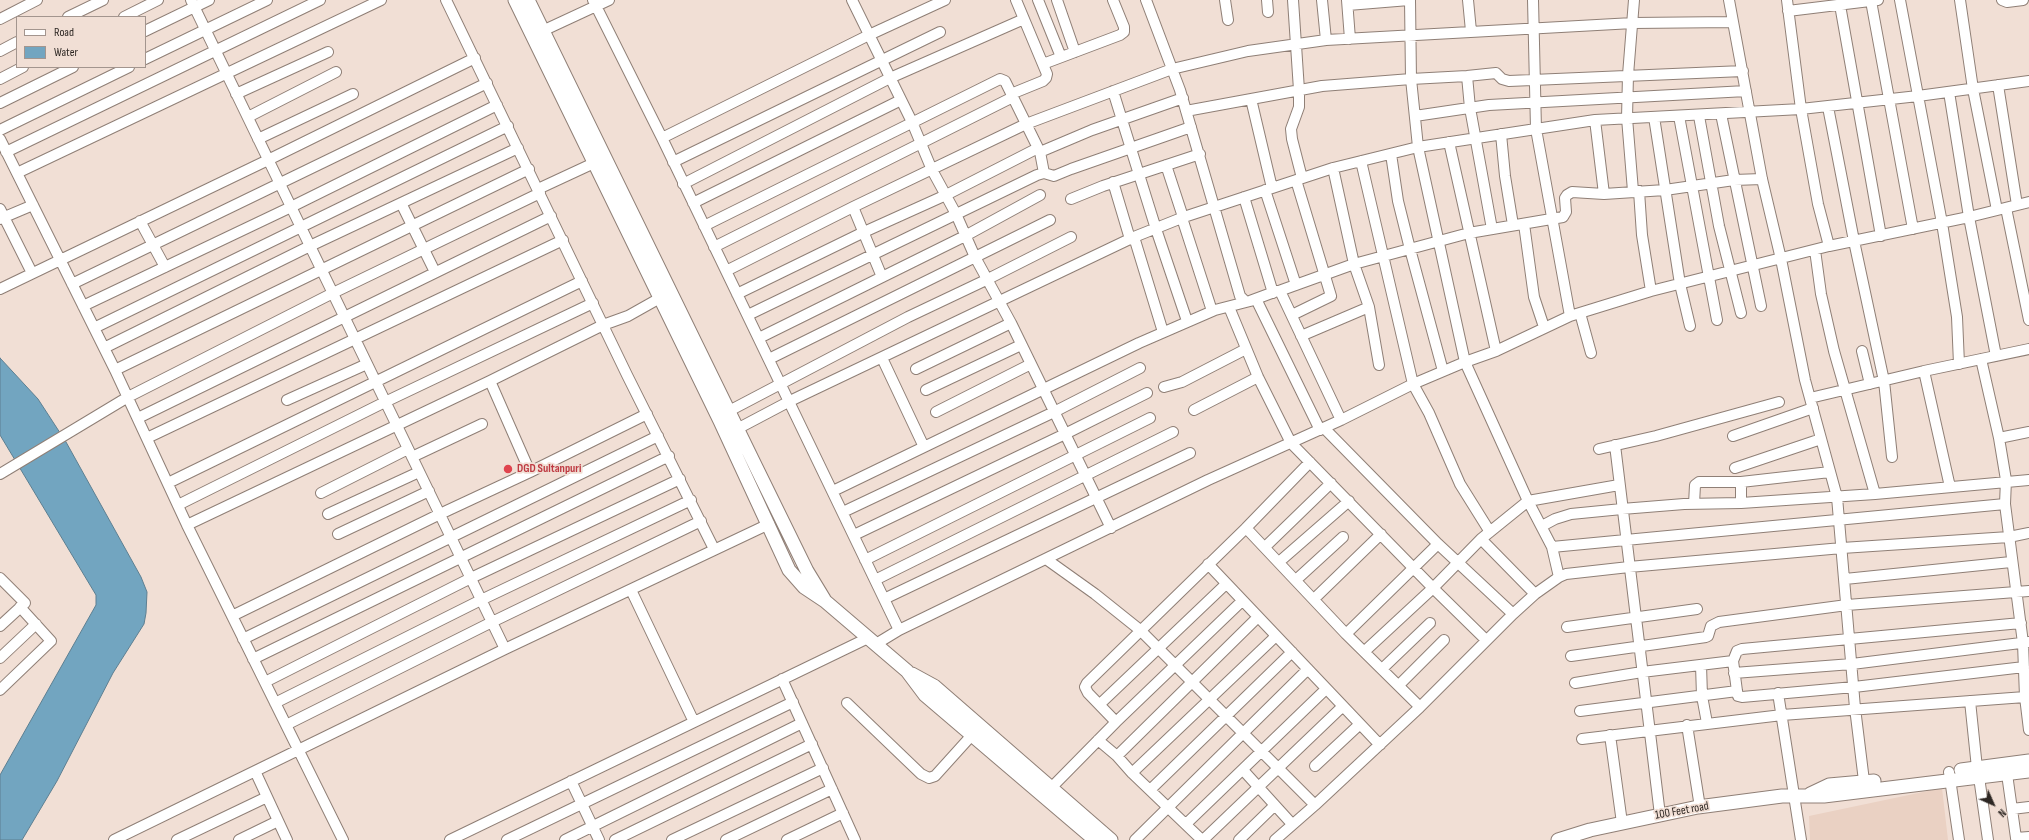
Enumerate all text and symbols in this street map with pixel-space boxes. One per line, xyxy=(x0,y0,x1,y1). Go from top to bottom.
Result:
legend xyxy=(16,16,146,68)
text: Road xyxy=(54,25,74,40)
text: Water xyxy=(54,45,78,60)
place label: DGD Sultanpuri xyxy=(517,462,581,476)
marker: DGD Sultanpuri xyxy=(502,463,514,475)
north arrow xyxy=(1973,784,2013,824)
street label: 100 Feet road xyxy=(1654,799,1710,823)
text: N xyxy=(1995,806,2009,820)

